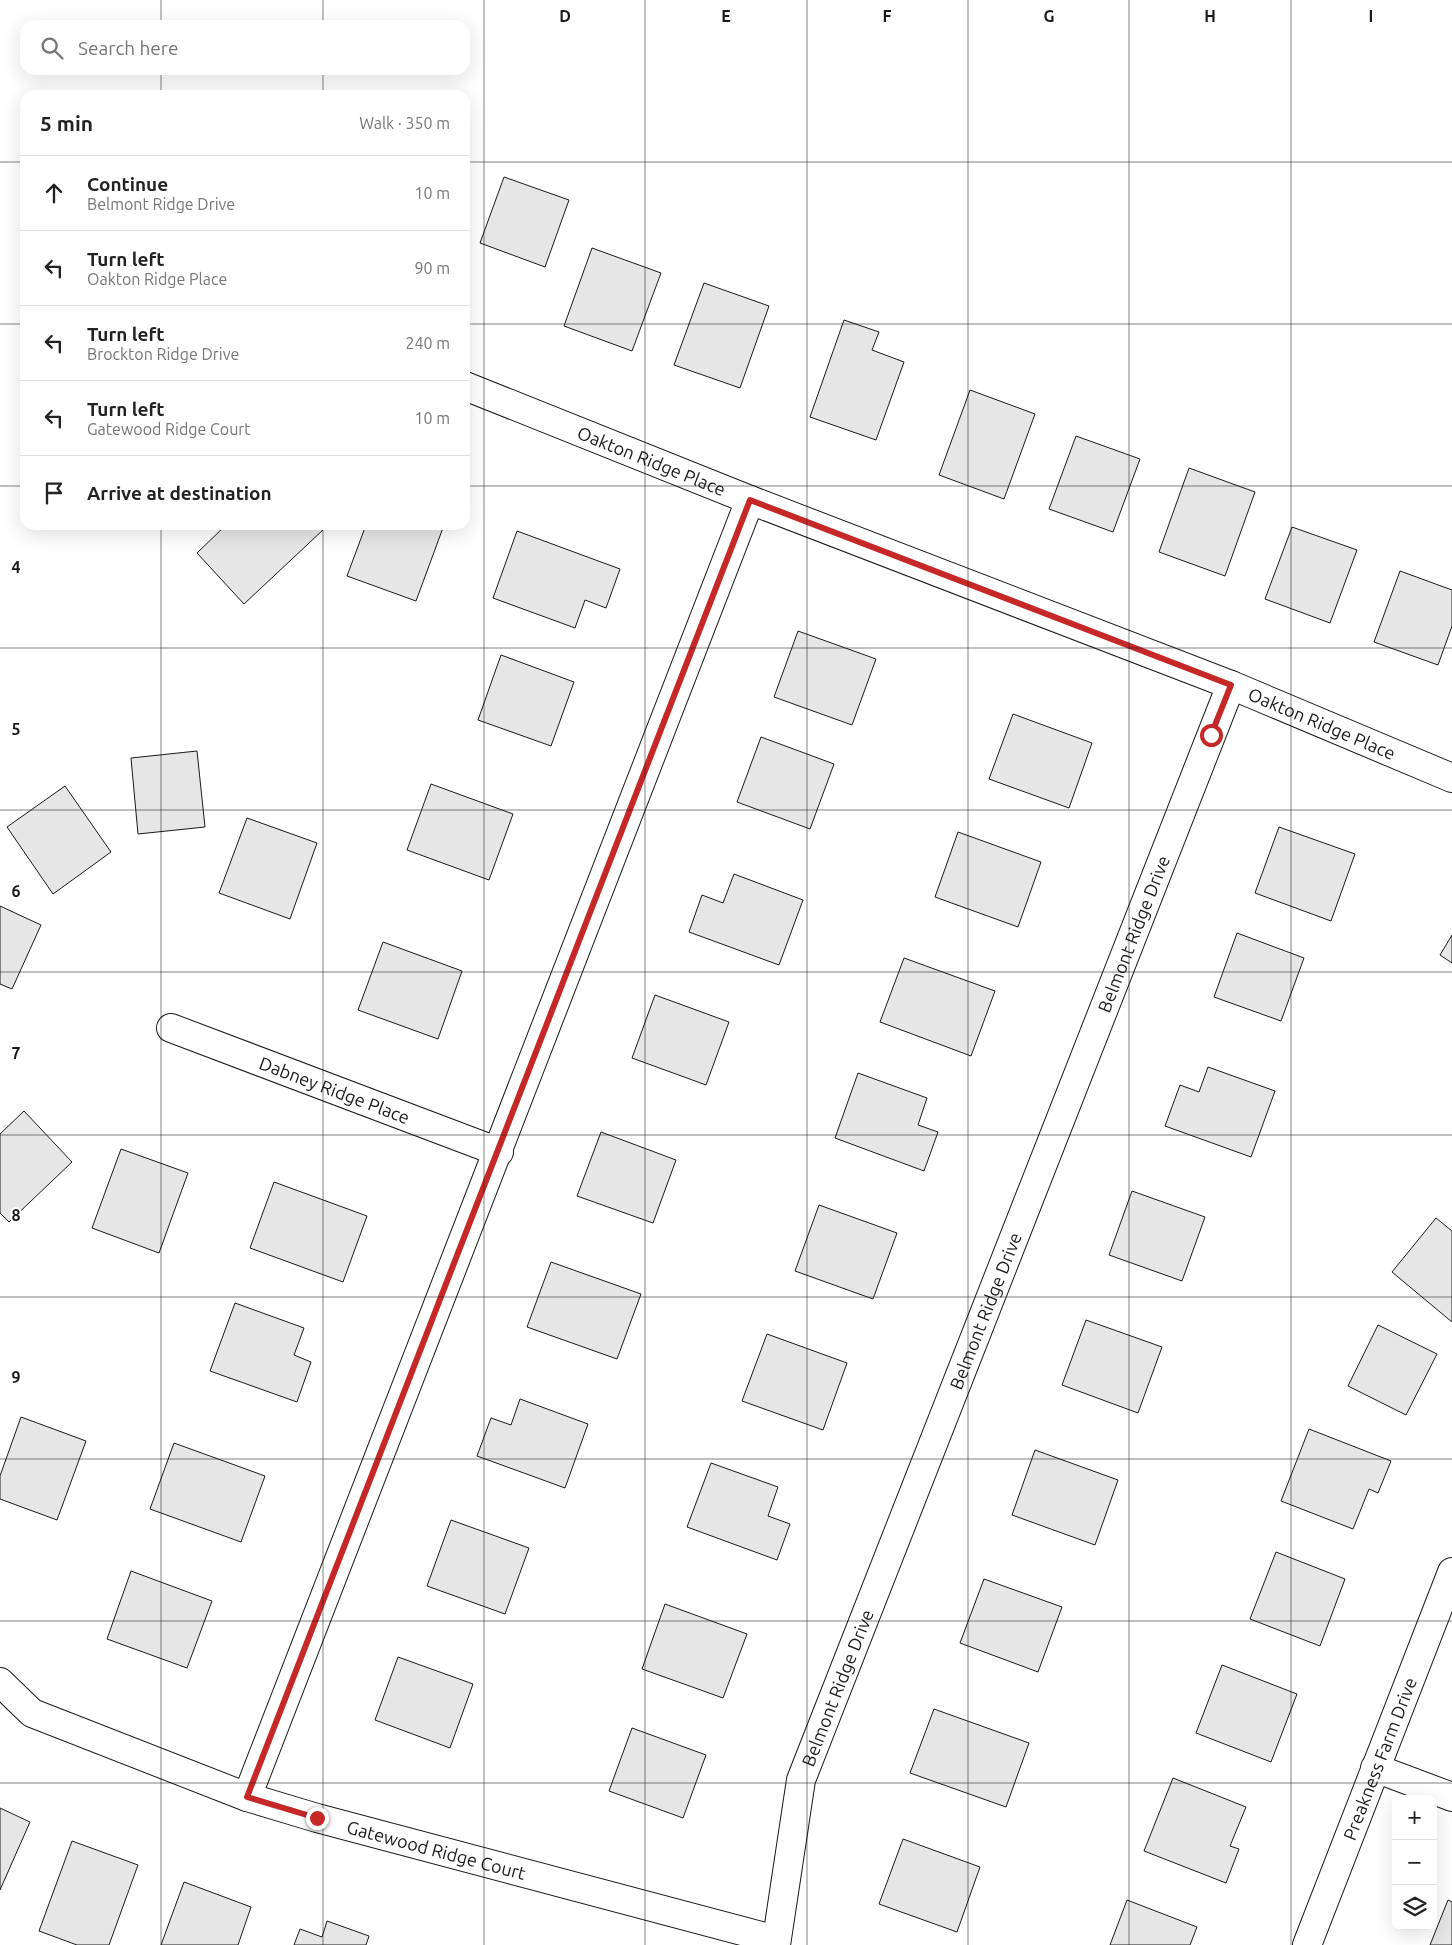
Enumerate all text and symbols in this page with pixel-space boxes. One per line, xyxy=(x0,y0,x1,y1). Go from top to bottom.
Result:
text: D xyxy=(559,7,571,25)
text: E xyxy=(721,7,731,25)
text: F xyxy=(883,7,892,25)
text: G xyxy=(1043,7,1055,25)
text: H xyxy=(1204,7,1216,25)
text: I xyxy=(1369,7,1373,25)
search box xyxy=(20,20,470,75)
icon: search xyxy=(38,34,66,62)
text: Search here xyxy=(78,37,178,59)
text: 5 min xyxy=(40,111,93,135)
text: Walk · 350 m xyxy=(359,114,450,132)
text: Continue xyxy=(87,173,168,195)
icon: ahead xyxy=(40,179,68,207)
text: 10 m xyxy=(414,184,450,202)
text: Belmont Ridge Drive xyxy=(87,195,235,213)
text: Turn left xyxy=(87,248,165,270)
icon: left xyxy=(40,254,68,282)
text: 90 m xyxy=(414,259,450,277)
text: Oakton Ridge Place xyxy=(87,270,227,288)
text: Turn left xyxy=(87,323,165,345)
icon: left xyxy=(40,329,68,357)
text: 240 m xyxy=(405,334,450,352)
text: Brockton Ridge Drive xyxy=(87,345,239,363)
text: Turn left xyxy=(87,398,165,420)
icon: left xyxy=(40,404,68,432)
text: 10 m xyxy=(414,409,450,427)
text: Gatewood Ridge Court xyxy=(87,420,251,438)
street label: Oakton Ridge Place xyxy=(575,422,729,499)
icon: arrive xyxy=(40,479,68,507)
text: Arrive at destination xyxy=(87,482,272,504)
text: 4 xyxy=(11,558,21,576)
street label: Oakton Ridge Place xyxy=(1245,683,1399,763)
text: 5 xyxy=(11,720,21,738)
route start xyxy=(1200,724,1223,747)
street label: Belmont Ridge Drive xyxy=(1094,853,1173,1015)
text: 6 xyxy=(11,882,21,900)
text: 7 xyxy=(11,1044,21,1062)
street label: Dabney Ridge Place xyxy=(257,1052,413,1127)
text: 8 xyxy=(11,1206,21,1224)
street label: Belmont Ridge Drive xyxy=(945,1229,1025,1392)
text: 9 xyxy=(11,1368,21,1386)
street label: Belmont Ridge Drive xyxy=(797,1606,877,1769)
street label: Preakness Farm Drive xyxy=(1339,1674,1420,1843)
map controls xyxy=(1392,1795,1437,1930)
button: + xyxy=(1392,1795,1437,1840)
route end xyxy=(306,1807,329,1830)
street label: Gatewood Ridge Court xyxy=(345,1816,528,1883)
button: − xyxy=(1392,1840,1437,1885)
button: layers xyxy=(1392,1885,1437,1930)

